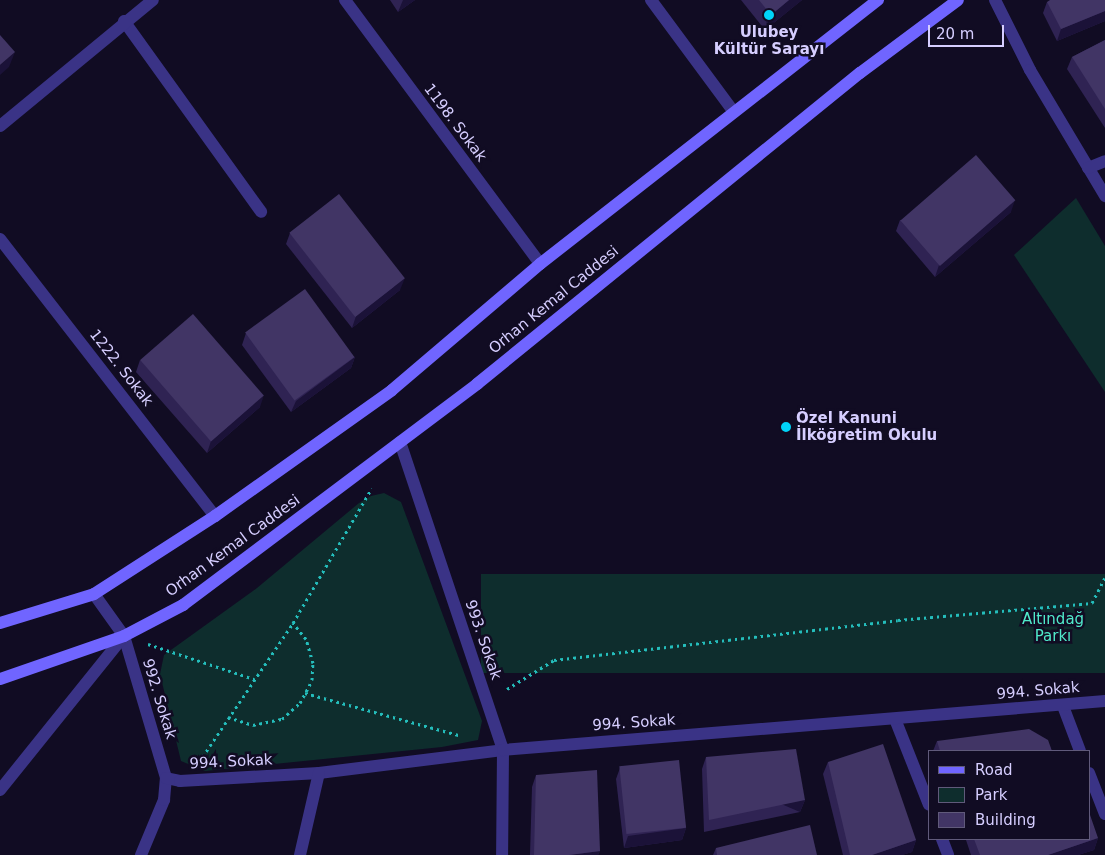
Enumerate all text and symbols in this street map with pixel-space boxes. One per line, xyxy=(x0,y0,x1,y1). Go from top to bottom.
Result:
marker: Ulubey Kültür Sarayı xyxy=(763,9,775,21)
scale bar xyxy=(930,15,1006,47)
place label: Ulubey Kültür Sarayı xyxy=(714,23,824,58)
text: 20 m xyxy=(936,25,974,43)
street label: 1198. Sokak xyxy=(420,81,490,165)
street label: Orhan Kemal Caddesi xyxy=(486,242,622,358)
street label: 1222. Sokak xyxy=(85,326,157,410)
place label: Özel Kanuni İlköğretim Okulu xyxy=(796,409,937,444)
marker: Özel Kanuni İlköğretim Okulu xyxy=(780,421,792,433)
street label: Orhan Kemal Caddesi xyxy=(162,491,304,601)
street label: 993. Sokak xyxy=(461,598,505,682)
park label: Altındağ Parkı xyxy=(1022,610,1084,645)
street label: 992. Sokak xyxy=(138,657,180,741)
street label: 994. Sokak xyxy=(996,678,1080,704)
street label: 994. Sokak xyxy=(592,711,676,735)
legend xyxy=(928,750,1090,840)
street label: 994. Sokak xyxy=(189,751,273,773)
text: Road xyxy=(975,761,1013,779)
text: Park xyxy=(975,786,1007,804)
text: Building xyxy=(975,811,1036,829)

